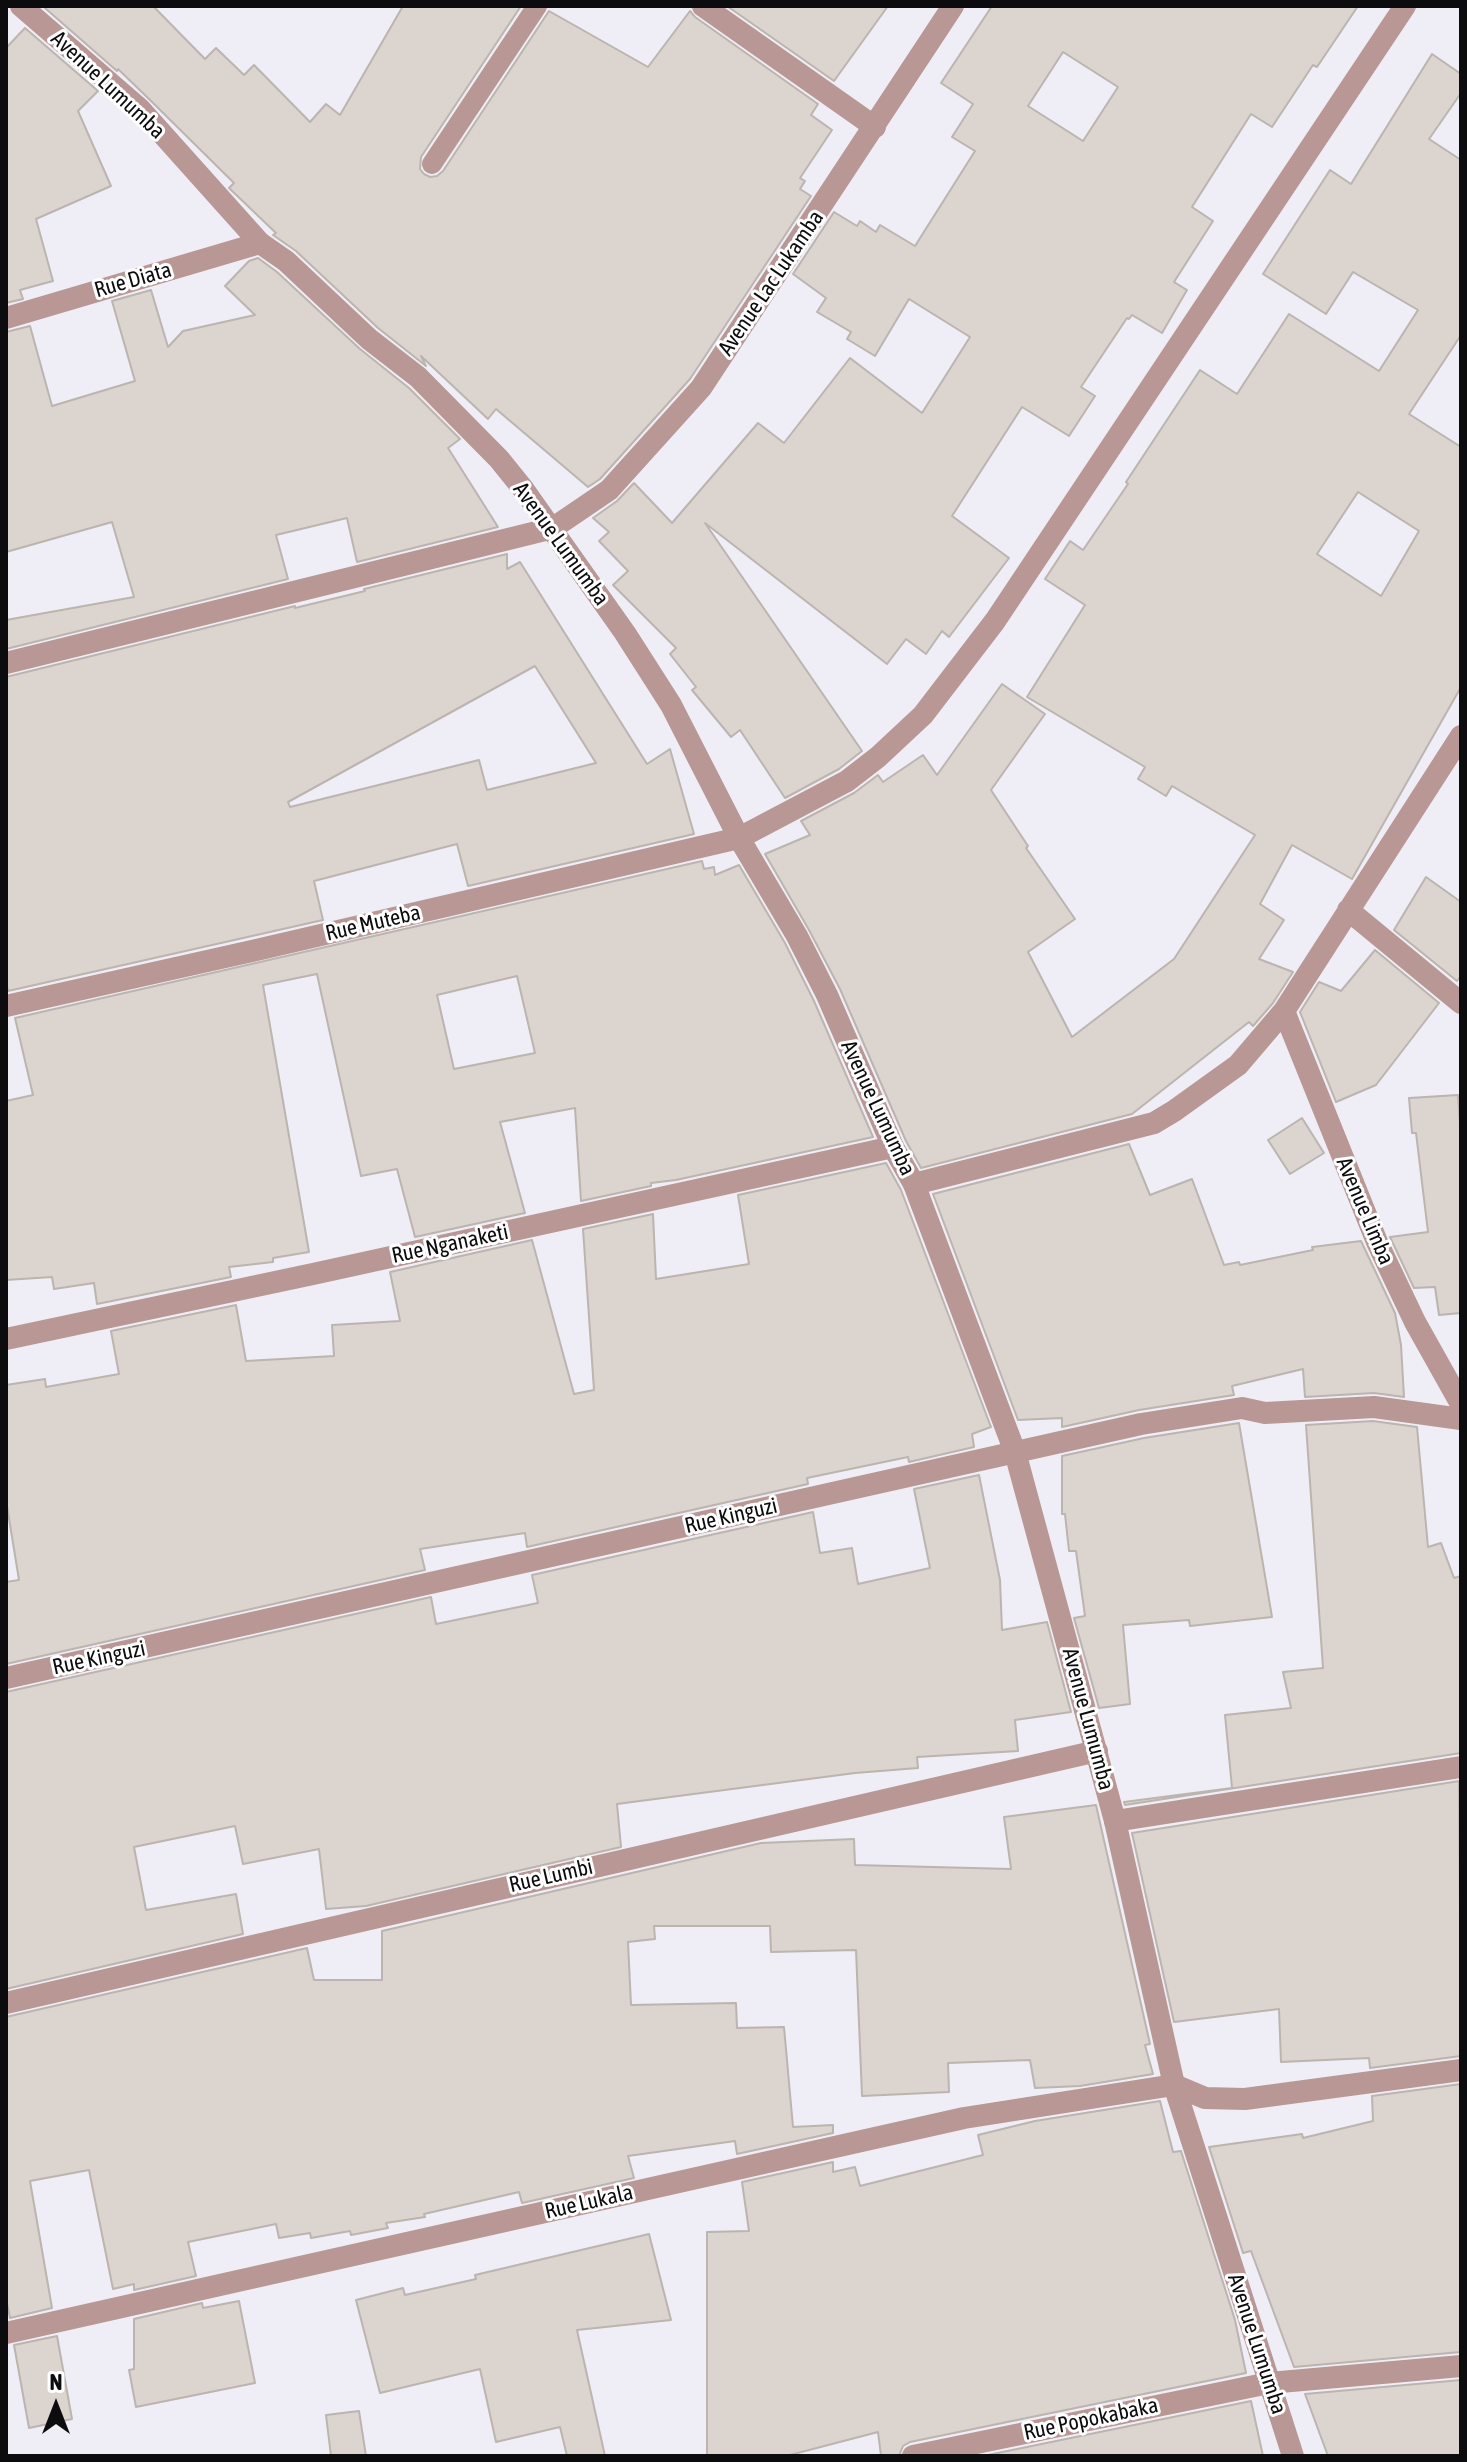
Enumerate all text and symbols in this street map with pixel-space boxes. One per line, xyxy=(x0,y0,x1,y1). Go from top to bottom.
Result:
street label: Avenue Lumumba xyxy=(46,26,170,144)
street label: Avenue Lac Lukamba xyxy=(713,205,829,361)
street label: Rue Diata xyxy=(91,256,175,304)
street label: Avenue Lumumba xyxy=(507,477,615,611)
street label: Rue Muteba xyxy=(323,899,423,947)
street label: Avenue Lumumba xyxy=(835,1036,921,1180)
street label: Avenue Limba xyxy=(1331,1153,1399,1269)
street label: Rue Nganaketi xyxy=(389,1219,511,1269)
street label: Rue Kinguzi xyxy=(682,1493,780,1539)
street label: Rue Kinguzi xyxy=(50,1635,148,1681)
street label: Avenue Lumumba xyxy=(1056,1645,1120,1793)
street label: Rue Lumbi xyxy=(507,1854,595,1898)
street label: Rue Lukala xyxy=(542,2179,636,2225)
street label: Avenue Lumumba xyxy=(1222,2270,1292,2418)
north arrow xyxy=(16,2366,96,2446)
text: N xyxy=(50,2369,62,2395)
street label: Rue Popokabaka xyxy=(1021,2392,1161,2446)

